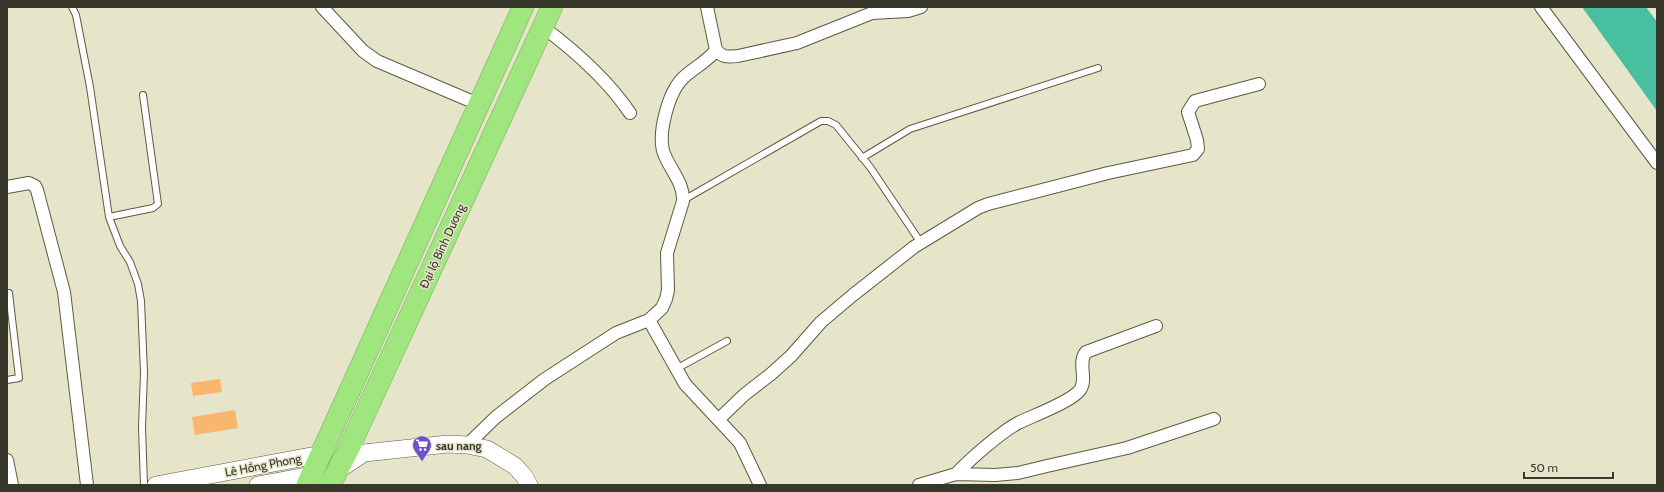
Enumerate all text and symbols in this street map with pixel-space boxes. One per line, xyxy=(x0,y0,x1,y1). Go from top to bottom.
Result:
street label: Đại lộ Bình Dương xyxy=(416,200,469,291)
supermarket icon: sau nang xyxy=(411,434,433,462)
place label: sau nang xyxy=(436,438,482,453)
street label: Lê Hồng Phong xyxy=(223,450,304,480)
scale bar xyxy=(1524,454,1613,480)
text: 50 m xyxy=(1530,460,1558,475)

